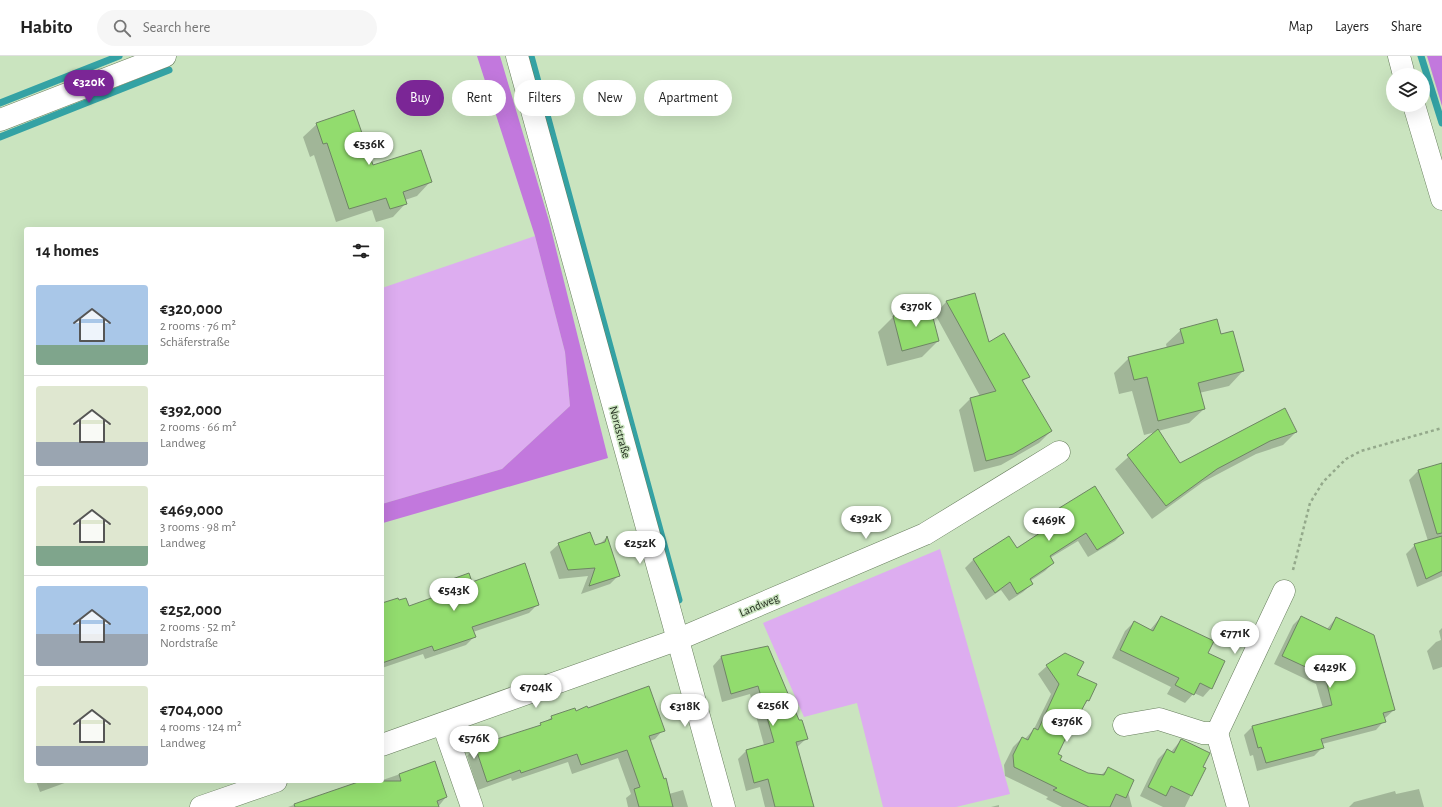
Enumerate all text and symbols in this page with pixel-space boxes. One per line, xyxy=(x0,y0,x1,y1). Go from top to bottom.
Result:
search box xyxy=(97,10,377,46)
icon: search xyxy=(111,17,133,39)
text: Habito xyxy=(20,18,73,37)
text: Search here xyxy=(143,20,210,35)
text: Map xyxy=(1288,20,1313,34)
text: Layers xyxy=(1335,20,1369,34)
text: Share xyxy=(1391,20,1422,34)
map controls xyxy=(1386,68,1430,112)
button: layers xyxy=(1386,68,1430,112)
pin: €320K xyxy=(61,70,117,104)
text: €320K xyxy=(73,76,105,89)
chip: Buy xyxy=(396,80,444,116)
chip: Rent xyxy=(452,80,506,116)
chip: Filters xyxy=(514,80,575,116)
chip: New xyxy=(583,80,636,116)
chip: Apartment xyxy=(644,80,732,116)
pin: €536K xyxy=(341,132,397,166)
text: €536K xyxy=(353,138,385,151)
icon: filters xyxy=(350,240,372,262)
text: 14 homes xyxy=(36,242,99,259)
pin: €370K xyxy=(888,294,944,328)
text: €320,000 xyxy=(160,300,223,317)
text: €370K xyxy=(900,300,932,313)
icon: home xyxy=(68,301,116,349)
text: 2 rooms · 76 m² xyxy=(160,320,236,333)
text: Schäferstraße xyxy=(160,336,230,349)
text: €392,000 xyxy=(160,401,222,418)
icon: home xyxy=(68,402,116,450)
street label: Nordstraße xyxy=(607,405,633,459)
text: 2 rooms · 66 m² xyxy=(160,421,237,434)
text: Landweg xyxy=(160,437,206,450)
text: €469,000 xyxy=(160,501,223,518)
icon: home xyxy=(68,502,116,550)
pin: €392K xyxy=(838,506,894,540)
pin: €469K xyxy=(1021,508,1077,542)
text: €392K xyxy=(850,512,882,525)
text: €469K xyxy=(1033,514,1065,527)
text: 3 rooms · 98 m² xyxy=(160,521,236,534)
pin: €252K xyxy=(612,531,668,565)
text: Landweg xyxy=(160,537,206,550)
text: €252K xyxy=(624,537,656,550)
pin: €543K xyxy=(426,578,482,612)
text: €543K xyxy=(438,584,470,597)
street label: Landweg xyxy=(737,591,781,619)
text: €252,000 xyxy=(160,601,222,618)
icon: home xyxy=(68,602,116,650)
text: 2 rooms · 52 m² xyxy=(160,621,236,634)
pin: €771K xyxy=(1207,621,1263,655)
text: €771K xyxy=(1220,627,1250,640)
text: Nordstraße xyxy=(160,637,218,650)
pin: €429K xyxy=(1302,655,1358,689)
text: €429K xyxy=(1314,661,1346,674)
pin: €704K xyxy=(508,675,564,709)
text: €704K xyxy=(520,681,552,694)
pin: €256K xyxy=(745,693,801,727)
pin: €318K xyxy=(657,694,713,728)
text: €256K xyxy=(757,699,789,712)
text: €318K xyxy=(670,700,700,713)
text: €704,000 xyxy=(160,701,223,718)
icon: home xyxy=(68,702,116,750)
pin: €376K xyxy=(1039,709,1095,743)
text: €376K xyxy=(1051,715,1083,728)
text: 4 rooms · 124 m² xyxy=(160,721,241,734)
pin: €576K xyxy=(446,726,502,760)
text: €576K xyxy=(458,732,490,745)
text: Landweg xyxy=(160,737,206,750)

